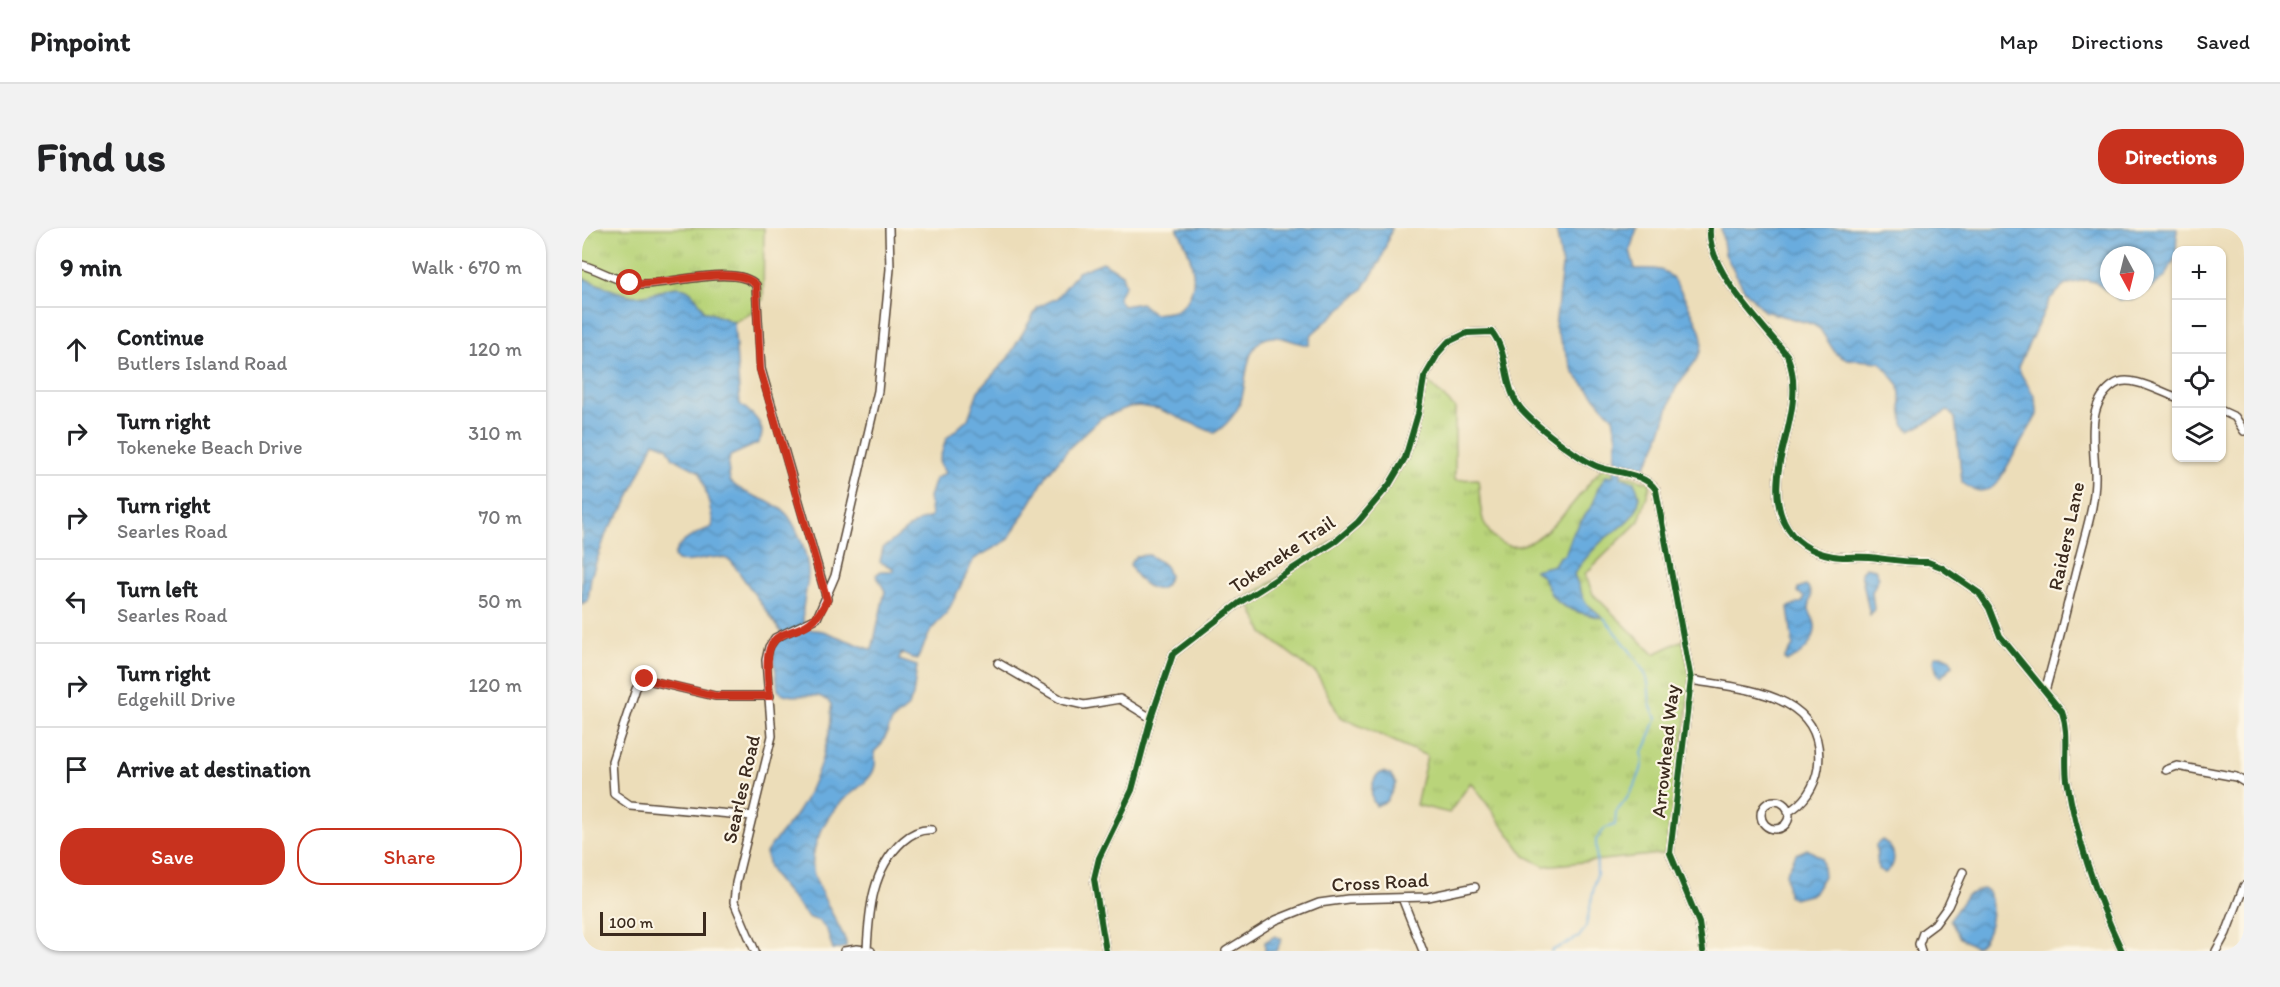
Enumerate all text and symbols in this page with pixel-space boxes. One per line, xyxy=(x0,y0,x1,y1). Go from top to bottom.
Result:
text: Pinpoint xyxy=(30,24,131,58)
text: Map xyxy=(2000,29,2038,54)
text: Directions xyxy=(2071,29,2163,54)
text: Saved xyxy=(2196,29,2250,54)
button: Directions xyxy=(2098,129,2244,184)
text: Find us xyxy=(36,131,166,182)
north arrow xyxy=(2100,246,2154,300)
map controls xyxy=(2172,246,2226,462)
button: + xyxy=(2172,246,2226,300)
text: 9 min xyxy=(60,251,122,283)
text: Walk · 670 m xyxy=(411,255,522,279)
route start xyxy=(616,269,642,295)
button: − xyxy=(2172,300,2226,354)
text: Continue xyxy=(117,324,204,351)
icon: ahead xyxy=(60,333,93,366)
text: 120 m xyxy=(469,337,522,361)
text: Butlers Island Road xyxy=(117,351,287,375)
button: locate xyxy=(2172,354,2226,408)
text: Turn right xyxy=(117,408,211,435)
button: layers xyxy=(2172,408,2226,462)
icon: right xyxy=(60,417,93,450)
text: 310 m xyxy=(468,421,522,445)
text: Tokeneke Beach Drive xyxy=(117,435,302,459)
street label: Raiders Lane xyxy=(2043,479,2089,593)
text: Turn right xyxy=(117,492,211,519)
icon: right xyxy=(60,501,93,534)
text: 70 m xyxy=(478,505,522,529)
street label: Tokeneke Trail xyxy=(1225,510,1340,598)
text: Searles Road xyxy=(117,519,227,543)
text: Turn left xyxy=(117,576,198,603)
icon: left xyxy=(60,585,93,618)
text: 50 m xyxy=(478,589,522,613)
text: Searles Road xyxy=(117,603,227,627)
text: Turn right xyxy=(117,660,211,687)
route end xyxy=(631,665,657,691)
icon: right xyxy=(60,669,93,702)
text: 120 m xyxy=(469,673,522,697)
street label: Arrowhead Way xyxy=(1646,682,1684,819)
text: Edgehill Drive xyxy=(117,687,235,711)
street label: Searles Road xyxy=(717,732,765,846)
icon: arrive xyxy=(60,753,93,786)
text: Arrive at destination xyxy=(117,756,311,783)
button: Save xyxy=(60,828,285,885)
button: Share xyxy=(297,828,522,885)
street label: Cross Road xyxy=(1331,867,1429,897)
scale bar xyxy=(600,909,706,936)
text: 100 m xyxy=(609,913,653,932)

